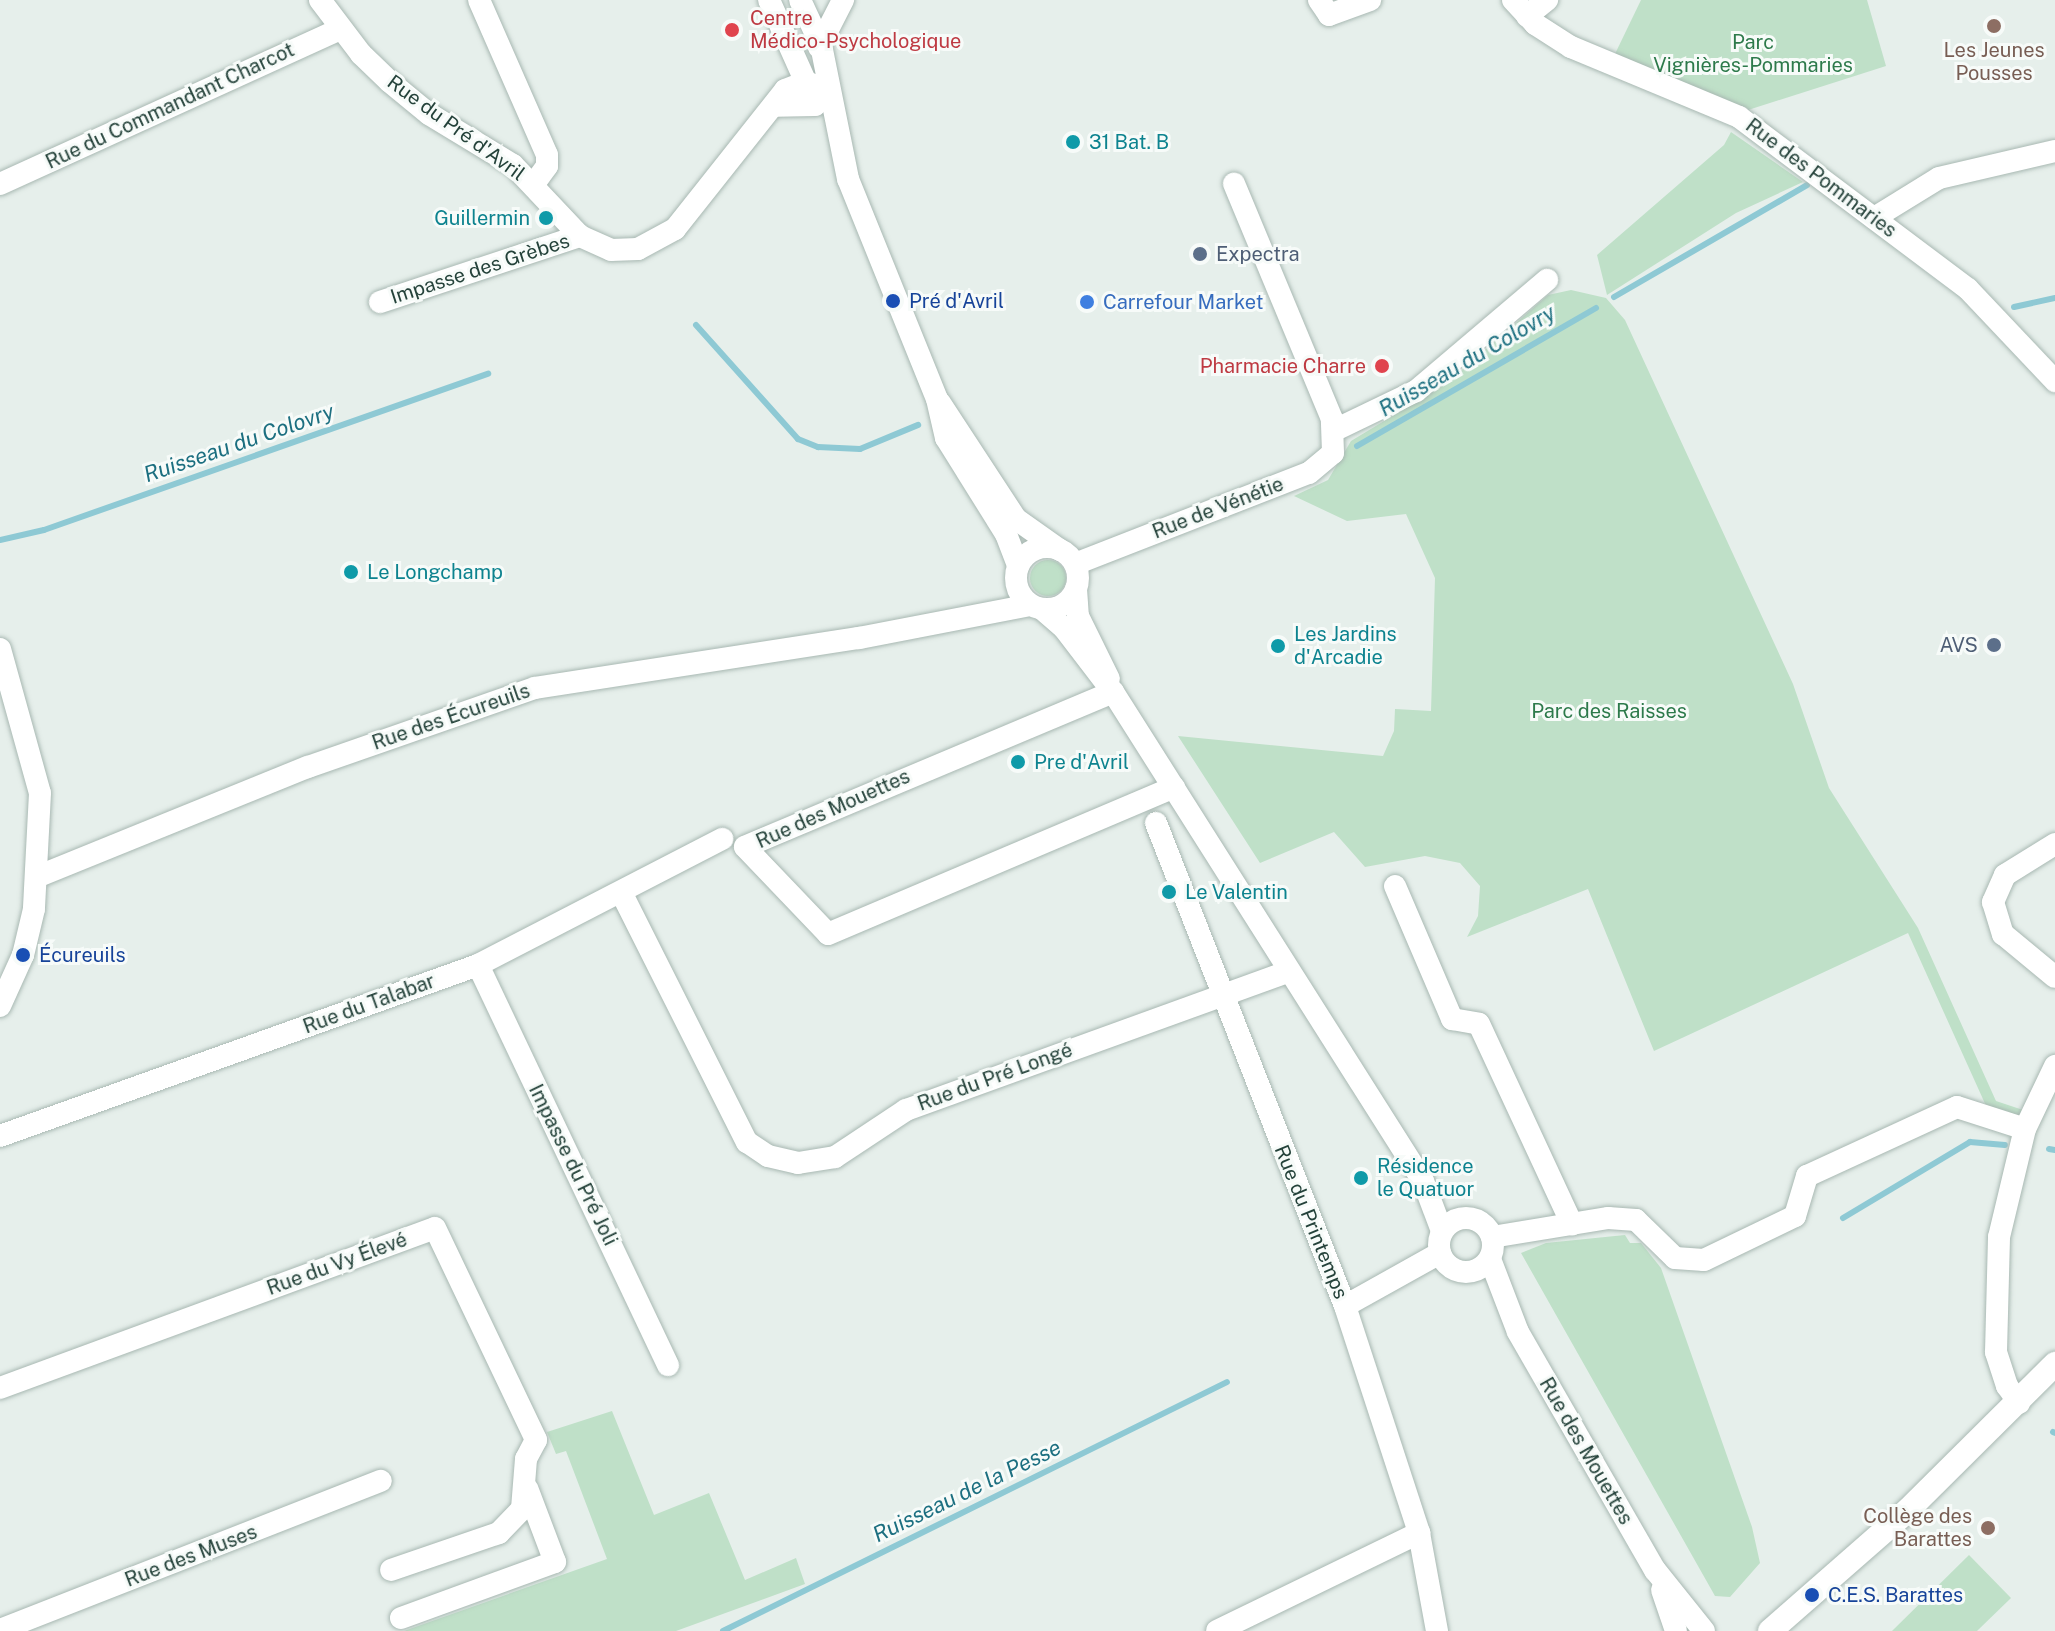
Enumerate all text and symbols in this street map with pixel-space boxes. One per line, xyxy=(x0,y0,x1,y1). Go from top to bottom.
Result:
place label: Centre Médico-Psychologique xyxy=(750,6,961,53)
marker: Les Jeunes Pousses xyxy=(1985,17,2003,35)
marker: Centre Médico-Psychologique xyxy=(721,19,743,41)
park label: Parc Vignières-Pommaries xyxy=(1653,30,1853,77)
street label: Rue du Commandant Charcot xyxy=(42,38,298,174)
place label: Les Jeunes Pousses xyxy=(1943,38,2045,85)
street label: Rue du Pré d'Avril xyxy=(382,70,530,186)
street label: Rue des Pommaries xyxy=(1741,113,1901,243)
place label: 31 Bat. B xyxy=(1089,130,1169,154)
marker: 31 Bat. B xyxy=(1064,133,1082,151)
place label: Guillermin xyxy=(434,206,530,230)
marker: Guillermin xyxy=(537,209,555,227)
street label: Impasse des Grèbes xyxy=(387,229,573,309)
place label: Expectra xyxy=(1216,242,1299,266)
marker: Expectra xyxy=(1191,245,1209,263)
place label: Pré d'Avril xyxy=(909,289,1004,313)
place label: Carrefour Market xyxy=(1103,290,1264,314)
marker: Pré d'Avril xyxy=(884,292,902,310)
marker: Carrefour Market xyxy=(1078,293,1096,311)
water label: Ruisseau du Colovry xyxy=(1374,300,1560,422)
place label: Pharmacie Charre xyxy=(1200,354,1366,378)
marker: Pharmacie Charre xyxy=(1373,357,1391,375)
water label: Ruisseau du Colovry xyxy=(140,398,338,488)
street label: Rue de Vénétie xyxy=(1149,472,1287,544)
place label: Le Longchamp xyxy=(367,560,503,584)
marker: Le Longchamp xyxy=(342,563,360,581)
place label: Les Jardins d'Arcadie xyxy=(1294,622,1397,669)
place label: AVS xyxy=(1940,633,1978,657)
marker: AVS xyxy=(1985,636,2003,654)
marker: Les Jardins d'Arcadie xyxy=(1269,637,1287,655)
street label: Rue des Écureuils xyxy=(369,679,533,755)
park label: Parc des Raisses xyxy=(1531,699,1687,723)
place label: Pre d'Avril xyxy=(1034,750,1129,774)
marker: Pre d'Avril xyxy=(1009,753,1027,771)
street label: Rue des Mouettes xyxy=(752,764,914,854)
place label: Le Valentin xyxy=(1185,880,1288,904)
marker: Le Valentin xyxy=(1160,883,1178,901)
place label: Écureuils xyxy=(39,943,126,967)
marker: Écureuils xyxy=(14,946,32,964)
street label: Rue du Talabar xyxy=(300,969,438,1039)
street label: Rue du Pré Longé xyxy=(914,1038,1076,1116)
street label: Impasse du Pré Joli xyxy=(523,1080,623,1250)
street label: Rue du Printemps xyxy=(1269,1141,1353,1303)
place label: Résidence le Quatuor xyxy=(1377,1154,1474,1201)
marker: Résidence le Quatuor xyxy=(1352,1169,1370,1187)
street label: Rue du Vy Élevé xyxy=(263,1227,411,1301)
street label: Rue des Mouettes xyxy=(1534,1373,1638,1529)
water label: Ruisseau de la Pesse xyxy=(868,1434,1066,1548)
place label: Collège des Barattes xyxy=(1863,1504,1972,1551)
marker: Collège des Barattes xyxy=(1979,1519,1997,1537)
street label: Rue des Muses xyxy=(121,1520,261,1592)
place label: C.E.S. Barattes xyxy=(1828,1583,1963,1607)
marker: C.E.S. Barattes xyxy=(1803,1586,1821,1604)

